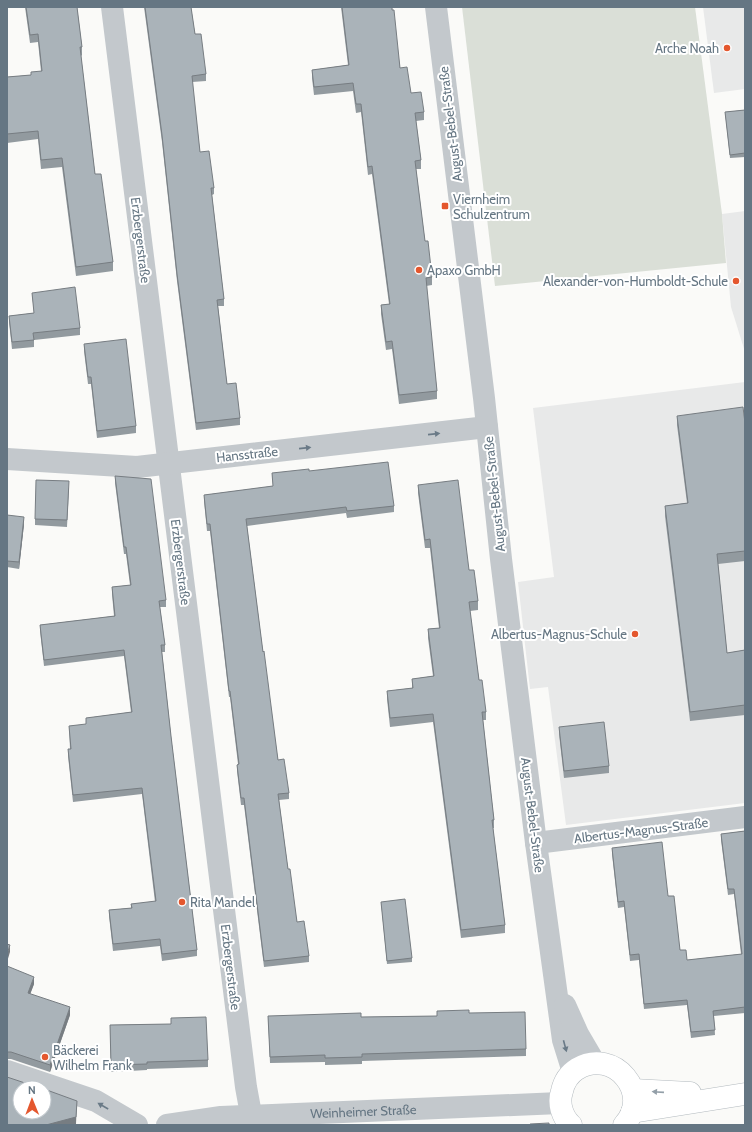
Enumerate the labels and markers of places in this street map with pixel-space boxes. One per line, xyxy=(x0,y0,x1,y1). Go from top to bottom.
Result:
place label: Arche Noah xyxy=(655,40,719,56)
marker: Arche Noah xyxy=(722,43,732,53)
place label: Viernheim Schulzentrum xyxy=(453,191,530,222)
marker: Viernheim Schulzentrum xyxy=(440,201,450,211)
place label: Apaxo GmbH xyxy=(427,262,501,278)
marker: Apaxo GmbH xyxy=(414,265,424,275)
place label: Alexander-von-Humboldt-Schule xyxy=(543,273,728,289)
marker: Alexander-von-Humboldt-Schule xyxy=(731,276,741,286)
place label: Albertus-Magnus-Schule xyxy=(491,626,627,642)
marker: Albertus-Magnus-Schule xyxy=(630,629,640,639)
place label: Rita Mandel xyxy=(190,894,255,910)
marker: Rita Mandel xyxy=(177,897,187,907)
place label: Bäckerei Wilhelm Frank xyxy=(53,1042,132,1073)
marker: Bäckerei Wilhelm Frank xyxy=(40,1052,50,1062)

